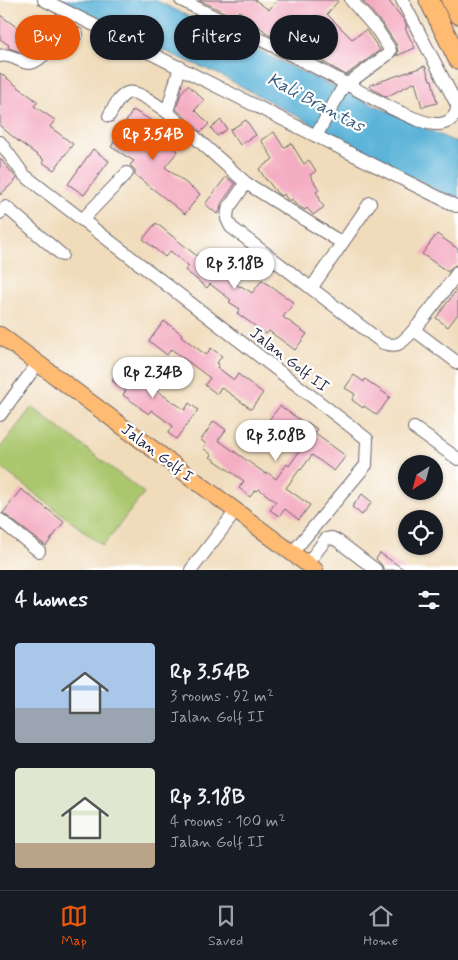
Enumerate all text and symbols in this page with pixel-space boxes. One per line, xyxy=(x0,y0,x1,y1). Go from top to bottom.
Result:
chip: Buy xyxy=(15,15,80,60)
chip: Rent xyxy=(90,15,164,60)
chip: Filters xyxy=(174,15,260,60)
chip: New xyxy=(270,15,338,60)
water label: Kali Brantas xyxy=(263,67,370,139)
pin: Rp 3.54B xyxy=(101,119,205,161)
text: Rp 3.54B xyxy=(123,124,183,145)
pin: Rp 3.18B xyxy=(183,248,287,290)
text: Rp 3.18B xyxy=(206,253,264,274)
street label: Jalan Golf II xyxy=(245,323,333,398)
pin: Rp 2.34B xyxy=(101,356,205,399)
text: Rp 2.34B xyxy=(124,362,182,383)
street label: Jalan Golf I xyxy=(117,419,198,487)
pin: Rp 3.08B xyxy=(224,420,328,462)
text: Rp 3.08B xyxy=(246,425,306,446)
north arrow xyxy=(398,455,442,500)
map controls xyxy=(398,455,443,555)
button: locate xyxy=(398,510,443,555)
text: 4 homes xyxy=(15,586,88,614)
icon: filters xyxy=(415,586,443,614)
text: Rp 3.54B xyxy=(170,658,250,686)
icon: home xyxy=(55,663,115,723)
text: 3 rooms · 92 m² xyxy=(170,686,274,707)
text: Jalan Golf II xyxy=(170,707,265,728)
text: Rp 3.18B xyxy=(170,783,245,811)
icon: home xyxy=(55,788,115,848)
text: 4 rooms · 100 m² xyxy=(170,811,286,832)
text: Jalan Golf II xyxy=(170,832,265,853)
tab: Map xyxy=(60,902,88,950)
tab: Saved xyxy=(208,902,243,950)
tab: Home xyxy=(363,902,398,950)

